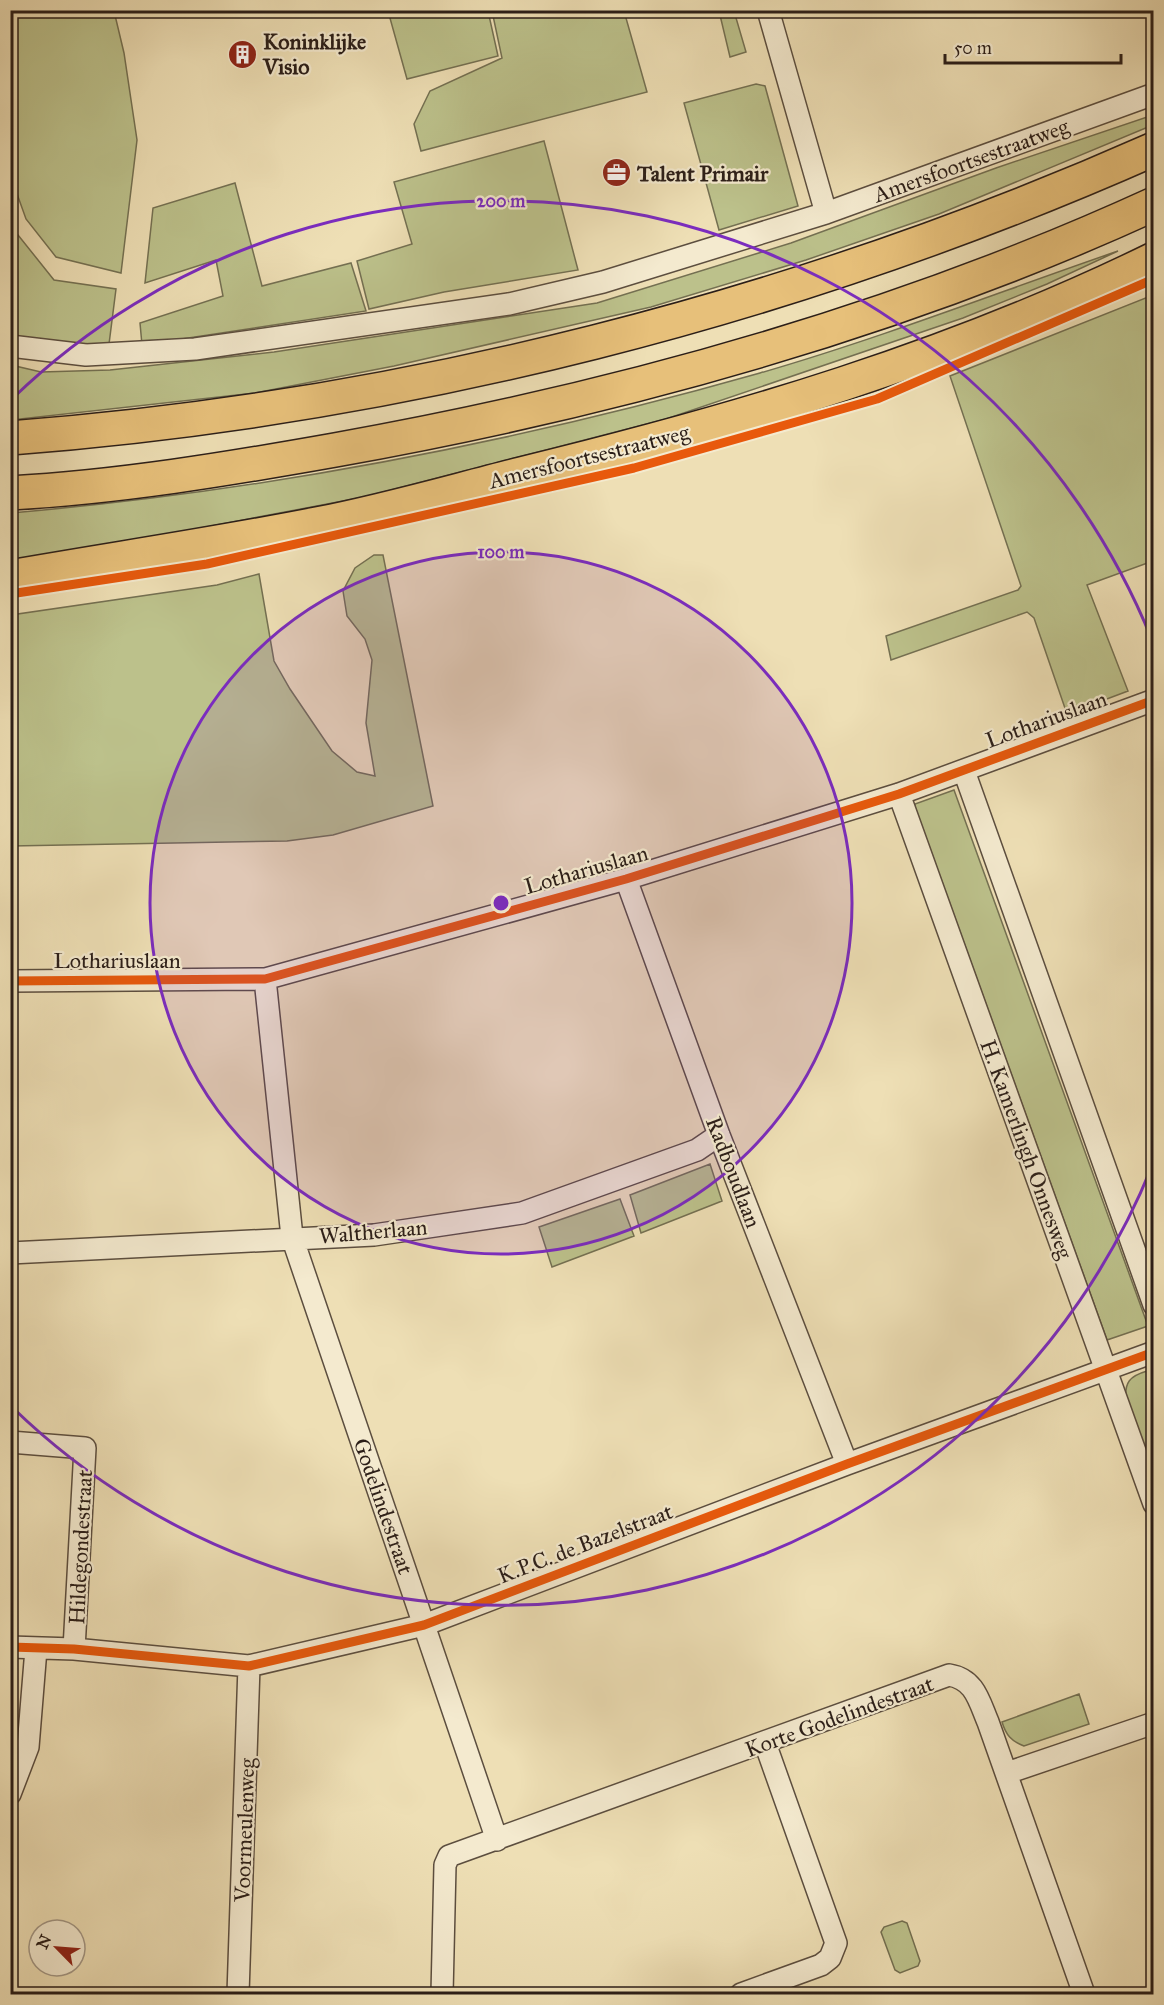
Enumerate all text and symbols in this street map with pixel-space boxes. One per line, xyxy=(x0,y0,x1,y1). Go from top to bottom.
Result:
scale bar xyxy=(945,27,1120,65)
place label: Koninklijke Visio xyxy=(262,28,366,80)
text: 50 m xyxy=(954,37,992,59)
building icon: Koninklijke Visio xyxy=(226,38,258,70)
street label: Amersfoortsestraatweg xyxy=(869,112,1073,209)
office icon: Talent Primair xyxy=(600,157,632,189)
place label: Talent Primair xyxy=(636,160,769,187)
text: 200 m xyxy=(477,190,526,212)
street label: Amersfoortsestraatweg xyxy=(485,418,693,495)
text: 100 m xyxy=(478,541,525,563)
street label: Lothariuslaan xyxy=(982,685,1111,754)
street label: Lothariuslaan xyxy=(521,839,651,900)
centre of rings xyxy=(491,893,511,913)
street label: Lothariuslaan xyxy=(53,947,181,974)
street label: H. Kamerlingh Onnesweg xyxy=(974,1036,1079,1263)
street label: Radboudlaan xyxy=(700,1113,767,1232)
street label: Waltherlaan xyxy=(318,1213,428,1250)
street label: Godelindestraat xyxy=(348,1435,419,1578)
street label: Hildegondestraat xyxy=(63,1469,98,1625)
street label: K.P.C. de Bazelstraat xyxy=(494,1498,677,1589)
street label: Korte Godelindestraat xyxy=(741,1670,937,1763)
street label: Voormeulenweg xyxy=(228,1757,261,1904)
north arrow xyxy=(27,1918,87,1978)
text: N xyxy=(32,1931,56,1952)

